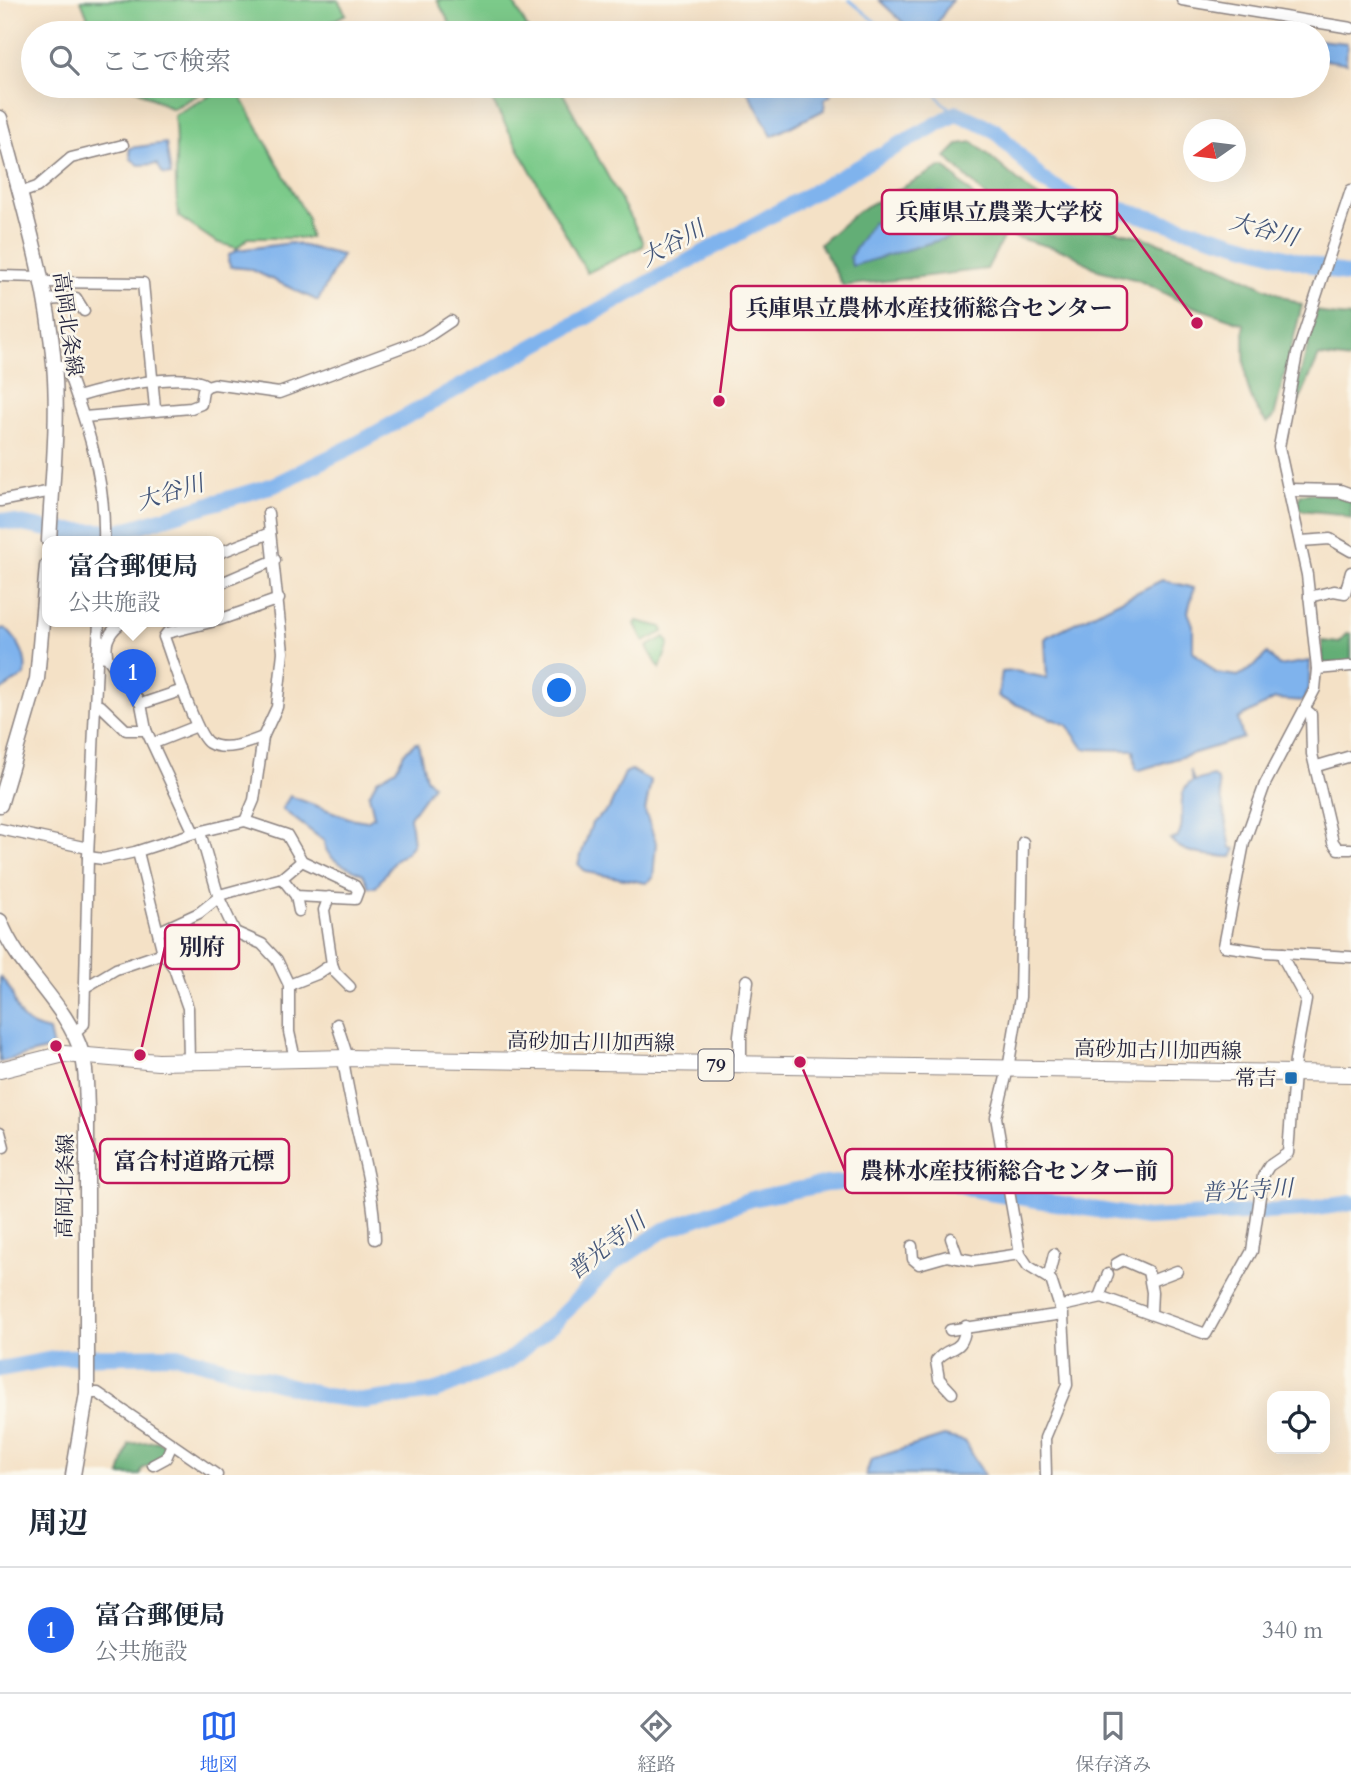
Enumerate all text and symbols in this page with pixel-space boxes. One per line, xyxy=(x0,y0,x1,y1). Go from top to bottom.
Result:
search box xyxy=(21,21,1330,98)
icon: search xyxy=(45,41,83,79)
text: ここで検索 xyxy=(101,44,231,79)
north arrow xyxy=(1183,119,1246,182)
callout: 兵庫県立農業大学校 xyxy=(882,190,1117,234)
text: 兵庫県立農業大学校 xyxy=(896,197,1103,228)
water label: 大谷川 xyxy=(1227,206,1304,254)
water label: 大谷川 xyxy=(635,212,713,274)
street label: 高岡北条線 xyxy=(46,270,89,378)
callout: 兵庫県立農林水産技術総合センター xyxy=(731,286,1127,330)
text: 兵庫県立農林水産技術総合センター xyxy=(745,293,1113,324)
water label: 大谷川 xyxy=(133,467,211,517)
popup xyxy=(42,536,224,627)
text: 富合郵便局 xyxy=(68,549,198,584)
text: 公共施設 xyxy=(68,587,160,618)
pin: 1 xyxy=(110,649,156,707)
your location xyxy=(542,673,576,707)
callout: 別府 xyxy=(165,925,239,969)
text: 別府 xyxy=(179,932,225,963)
street label: 高砂加古川加西線 xyxy=(507,1027,675,1058)
street label: 高砂加古川加西線 xyxy=(1074,1035,1242,1066)
road number: 79 xyxy=(698,1050,734,1080)
place label: 常吉 xyxy=(1235,1064,1277,1093)
marker: 常吉 xyxy=(1283,1070,1299,1086)
street label: 高岡北条線 xyxy=(50,1133,81,1239)
callout: 富合村道路元標 xyxy=(100,1139,289,1183)
text: 富合村道路元標 xyxy=(114,1146,275,1177)
callout: 農林水産技術総合センター前 xyxy=(845,1149,1172,1193)
text: 農林水産技術総合センター前 xyxy=(860,1156,1158,1187)
water label: 普光寺川 xyxy=(1200,1172,1297,1208)
water label: 普光寺川 xyxy=(561,1204,654,1287)
map controls xyxy=(1267,1391,1330,1454)
button: locate xyxy=(1267,1391,1330,1454)
text: 周辺 xyxy=(28,1503,88,1544)
text: 富合郵便局 xyxy=(95,1598,225,1633)
text: 1 xyxy=(45,1615,57,1646)
text: 340 m xyxy=(1262,1615,1323,1646)
text: 公共施設 xyxy=(95,1636,187,1667)
tab: 地図 xyxy=(200,1707,238,1778)
tab: 経路 xyxy=(637,1707,675,1778)
tab: 保存済み xyxy=(1075,1707,1151,1778)

